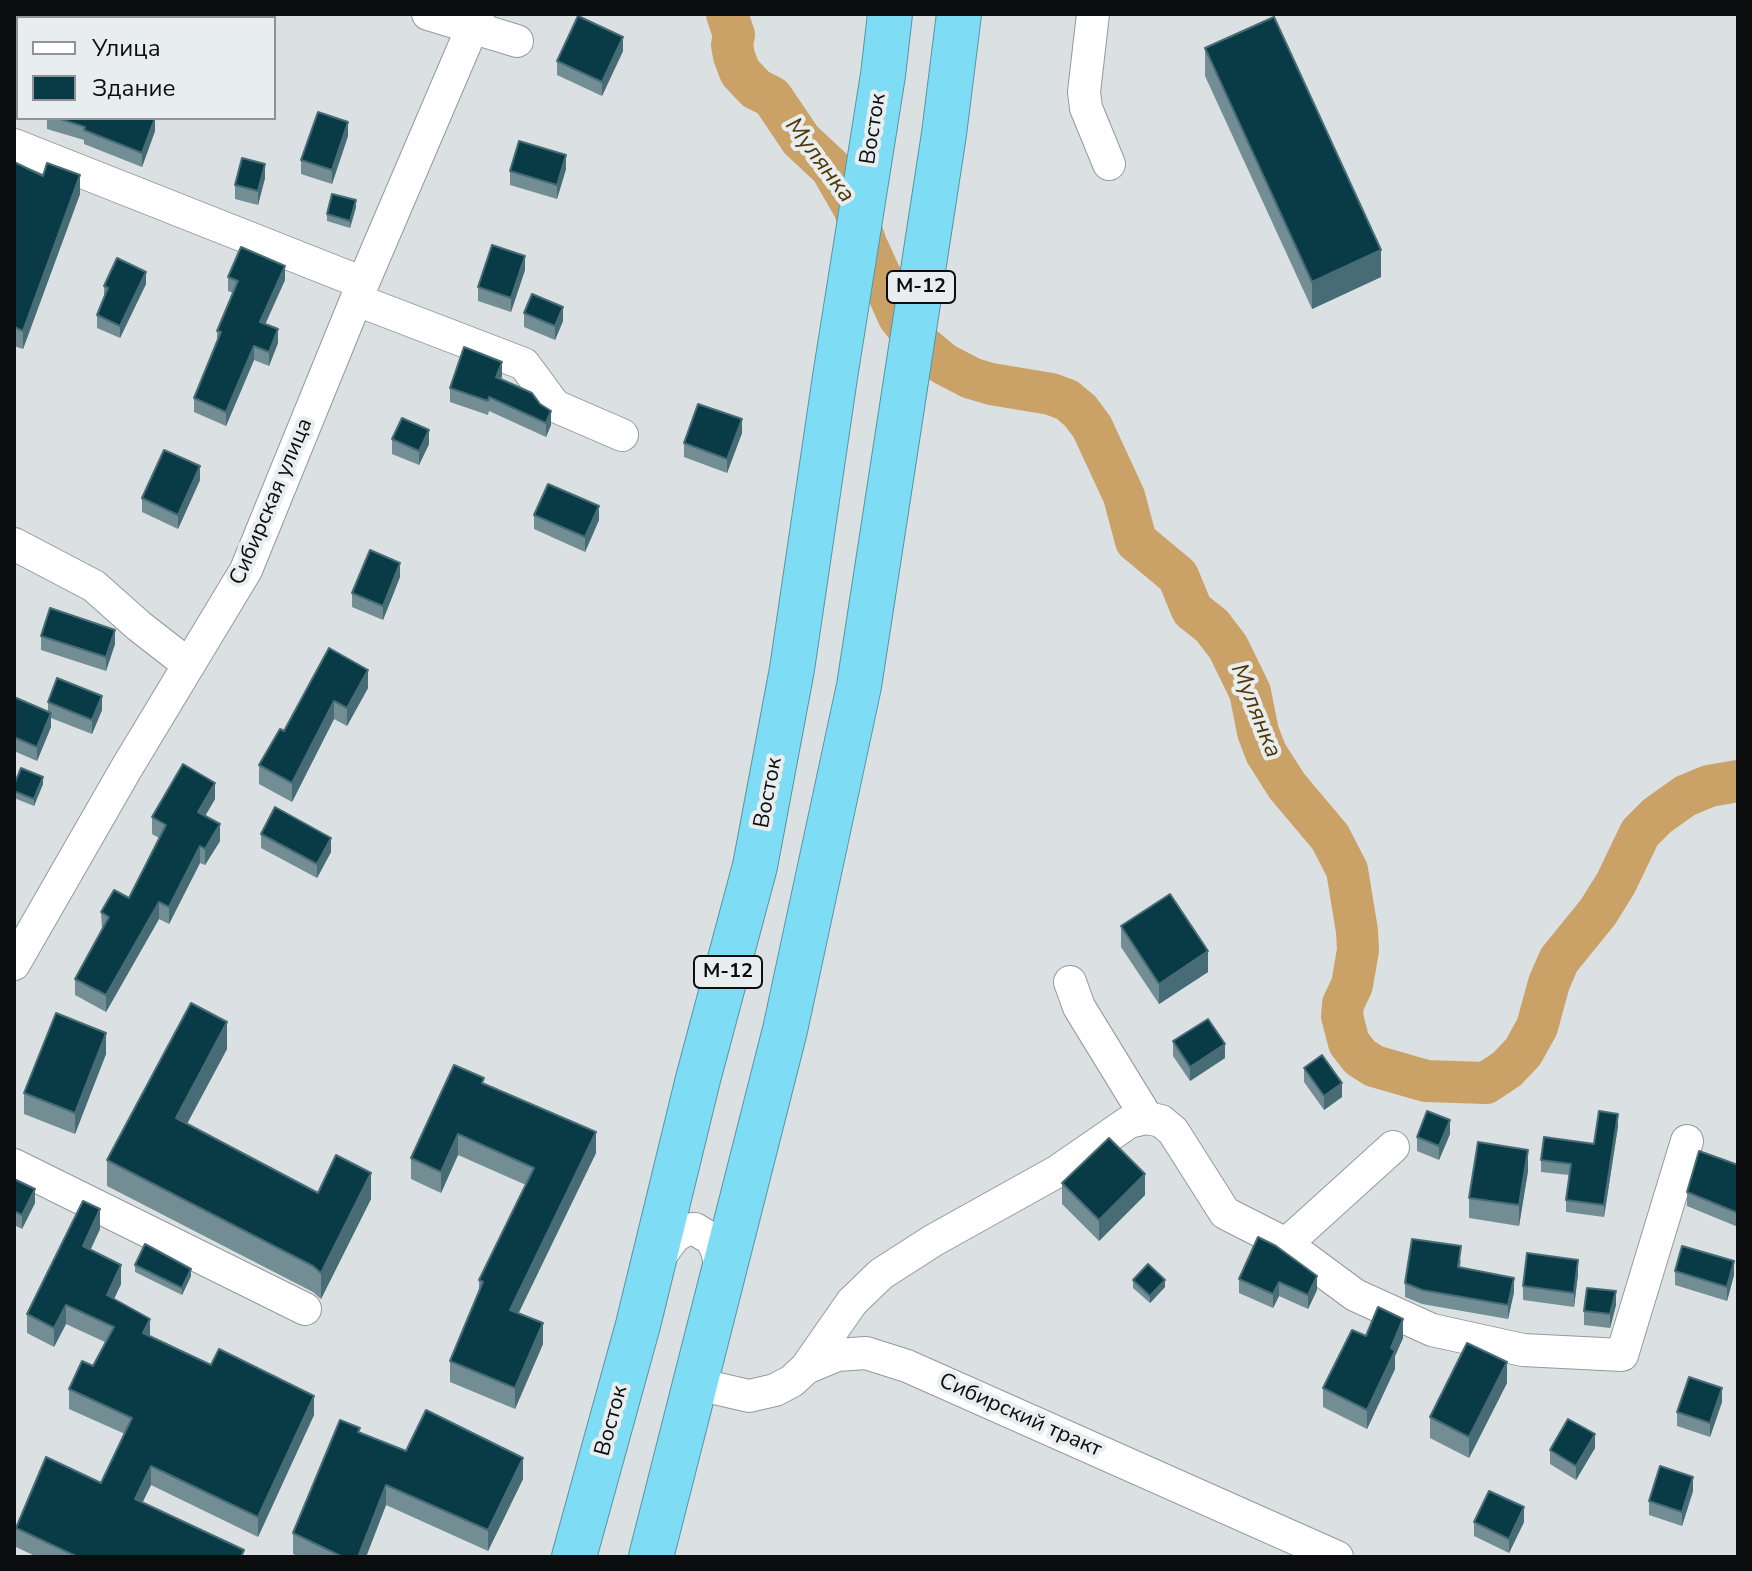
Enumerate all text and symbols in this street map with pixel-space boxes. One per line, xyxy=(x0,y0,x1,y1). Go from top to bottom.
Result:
legend xyxy=(16,16,276,120)
text: Улица xyxy=(92,32,161,64)
text: Здание xyxy=(92,72,176,104)
street label: Восток xyxy=(855,92,893,166)
water label: Мулянка xyxy=(778,113,860,209)
road number: М-12 xyxy=(887,271,955,303)
street label: Сибирская улица xyxy=(225,415,319,589)
water label: Мулянка xyxy=(1223,660,1287,762)
street label: Восток xyxy=(749,755,789,831)
road number: М-12 xyxy=(694,956,762,988)
street label: Сибирский тракт xyxy=(935,1368,1105,1464)
street label: Восток xyxy=(590,1383,634,1459)

